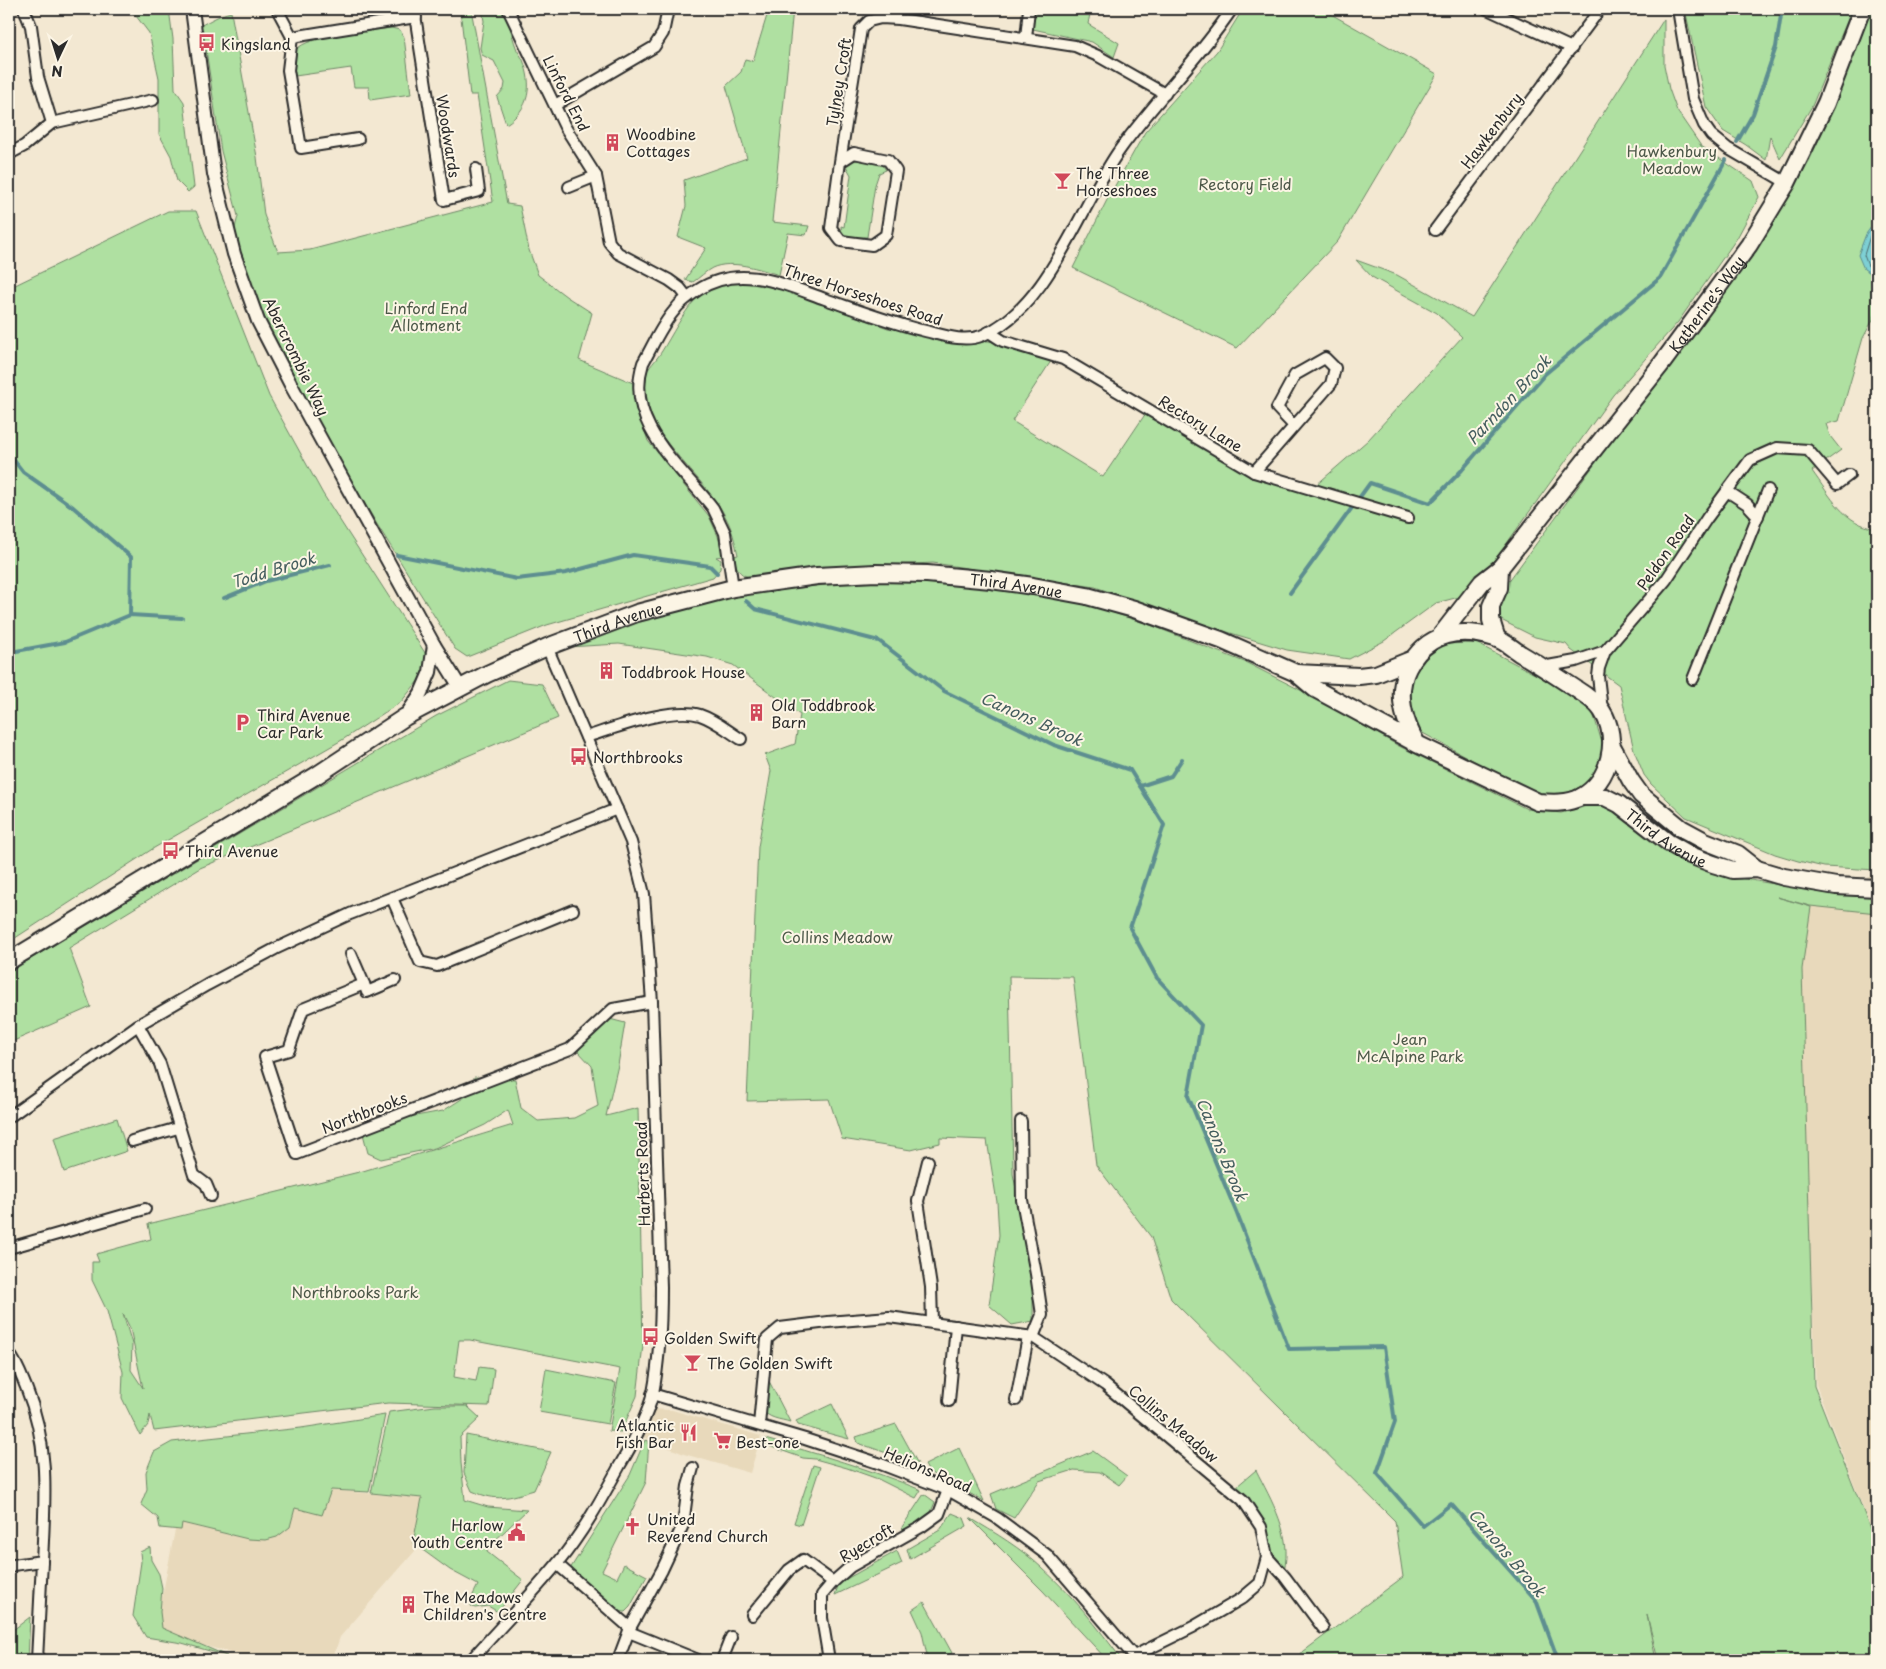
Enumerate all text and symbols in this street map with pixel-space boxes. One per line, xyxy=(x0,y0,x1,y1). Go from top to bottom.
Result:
north arrow xyxy=(32,32,82,82)
place label: Kingsland xyxy=(221,32,291,55)
bus stop icon: Kingsland xyxy=(197,33,217,53)
street label: Tylney Croft xyxy=(820,36,856,128)
street label: Linford End xyxy=(538,51,596,135)
text: N xyxy=(51,61,63,82)
street label: Hawkenbury xyxy=(1455,87,1527,173)
street label: Woodwards xyxy=(431,93,467,179)
place label: Woodbine Cottages xyxy=(626,122,696,162)
building icon: Woodbine Cottages xyxy=(602,132,622,152)
park label: Hawkenbury Meadow xyxy=(1627,139,1717,179)
place label: The Three Horseshoes xyxy=(1076,161,1157,201)
bar icon: The Three Horseshoes xyxy=(1052,171,1072,191)
park label: Rectory Field xyxy=(1198,172,1292,195)
street label: Katherine's Way xyxy=(1662,250,1750,357)
street label: Three Horseshoes Road xyxy=(780,257,946,331)
street label: Abercrombie Way xyxy=(258,293,336,419)
park label: Linford End Allotment xyxy=(384,296,468,336)
water label: Parndon Brook xyxy=(1460,348,1557,449)
street label: Rectory Lane xyxy=(1154,389,1248,457)
street label: Peldon Road xyxy=(1630,509,1700,595)
water label: Todd Brook xyxy=(228,545,319,593)
street label: Third Avenue xyxy=(969,567,1065,603)
street label: Third Avenue xyxy=(570,595,665,648)
place label: Toddbrook House xyxy=(621,660,745,683)
building icon: Toddbrook House xyxy=(597,661,617,681)
water label: Canons Brook xyxy=(977,685,1088,752)
place label: Old Toddbrook Barn xyxy=(771,693,876,733)
place label: Third Avenue Car Park xyxy=(257,703,350,743)
building icon: Old Toddbrook Barn xyxy=(747,703,767,723)
parking icon: Third Avenue Car Park xyxy=(233,713,253,733)
place label: Northbrooks xyxy=(593,745,683,768)
bus stop icon: Northbrooks xyxy=(569,746,589,766)
street label: Third Avenue xyxy=(1621,802,1710,872)
place label: Third Avenue xyxy=(185,839,278,862)
bus stop icon: Third Avenue xyxy=(161,840,181,860)
park label: Collins Meadow xyxy=(782,925,893,948)
park label: Jean McAlpine Park xyxy=(1356,1027,1464,1067)
street label: Northbrooks xyxy=(318,1085,410,1139)
water label: Canons Brook xyxy=(1191,1094,1255,1205)
street label: Harberts Road xyxy=(629,1121,655,1227)
park label: Northbrooks Park xyxy=(291,1280,419,1303)
place label: Golden Swift xyxy=(664,1326,757,1349)
bus stop icon: Golden Swift xyxy=(640,1327,660,1347)
place label: The Golden Swift xyxy=(707,1351,833,1374)
bar icon: The Golden Swift xyxy=(683,1352,703,1372)
street label: Collins Meadow xyxy=(1124,1379,1224,1468)
place label: Atlantic Fish Bar xyxy=(615,1413,674,1453)
restaurant icon: Atlantic Fish Bar xyxy=(678,1423,698,1443)
place label: Best-one xyxy=(736,1430,800,1453)
supermarket icon: Best-one xyxy=(712,1431,732,1451)
street label: Helions Road xyxy=(881,1440,975,1498)
water label: Canons Brook xyxy=(1464,1502,1553,1602)
place label: United Reverend Church xyxy=(647,1507,768,1547)
place label: Harlow Youth Centre xyxy=(411,1513,503,1553)
church icon: United Reverend Church xyxy=(623,1517,643,1537)
street label: Ryecroft xyxy=(834,1517,898,1567)
public building icon: Harlow Youth Centre xyxy=(507,1523,527,1543)
place label: The Meadows Children's Centre xyxy=(423,1585,547,1625)
building icon: The Meadows Children's Centre xyxy=(399,1595,419,1615)

